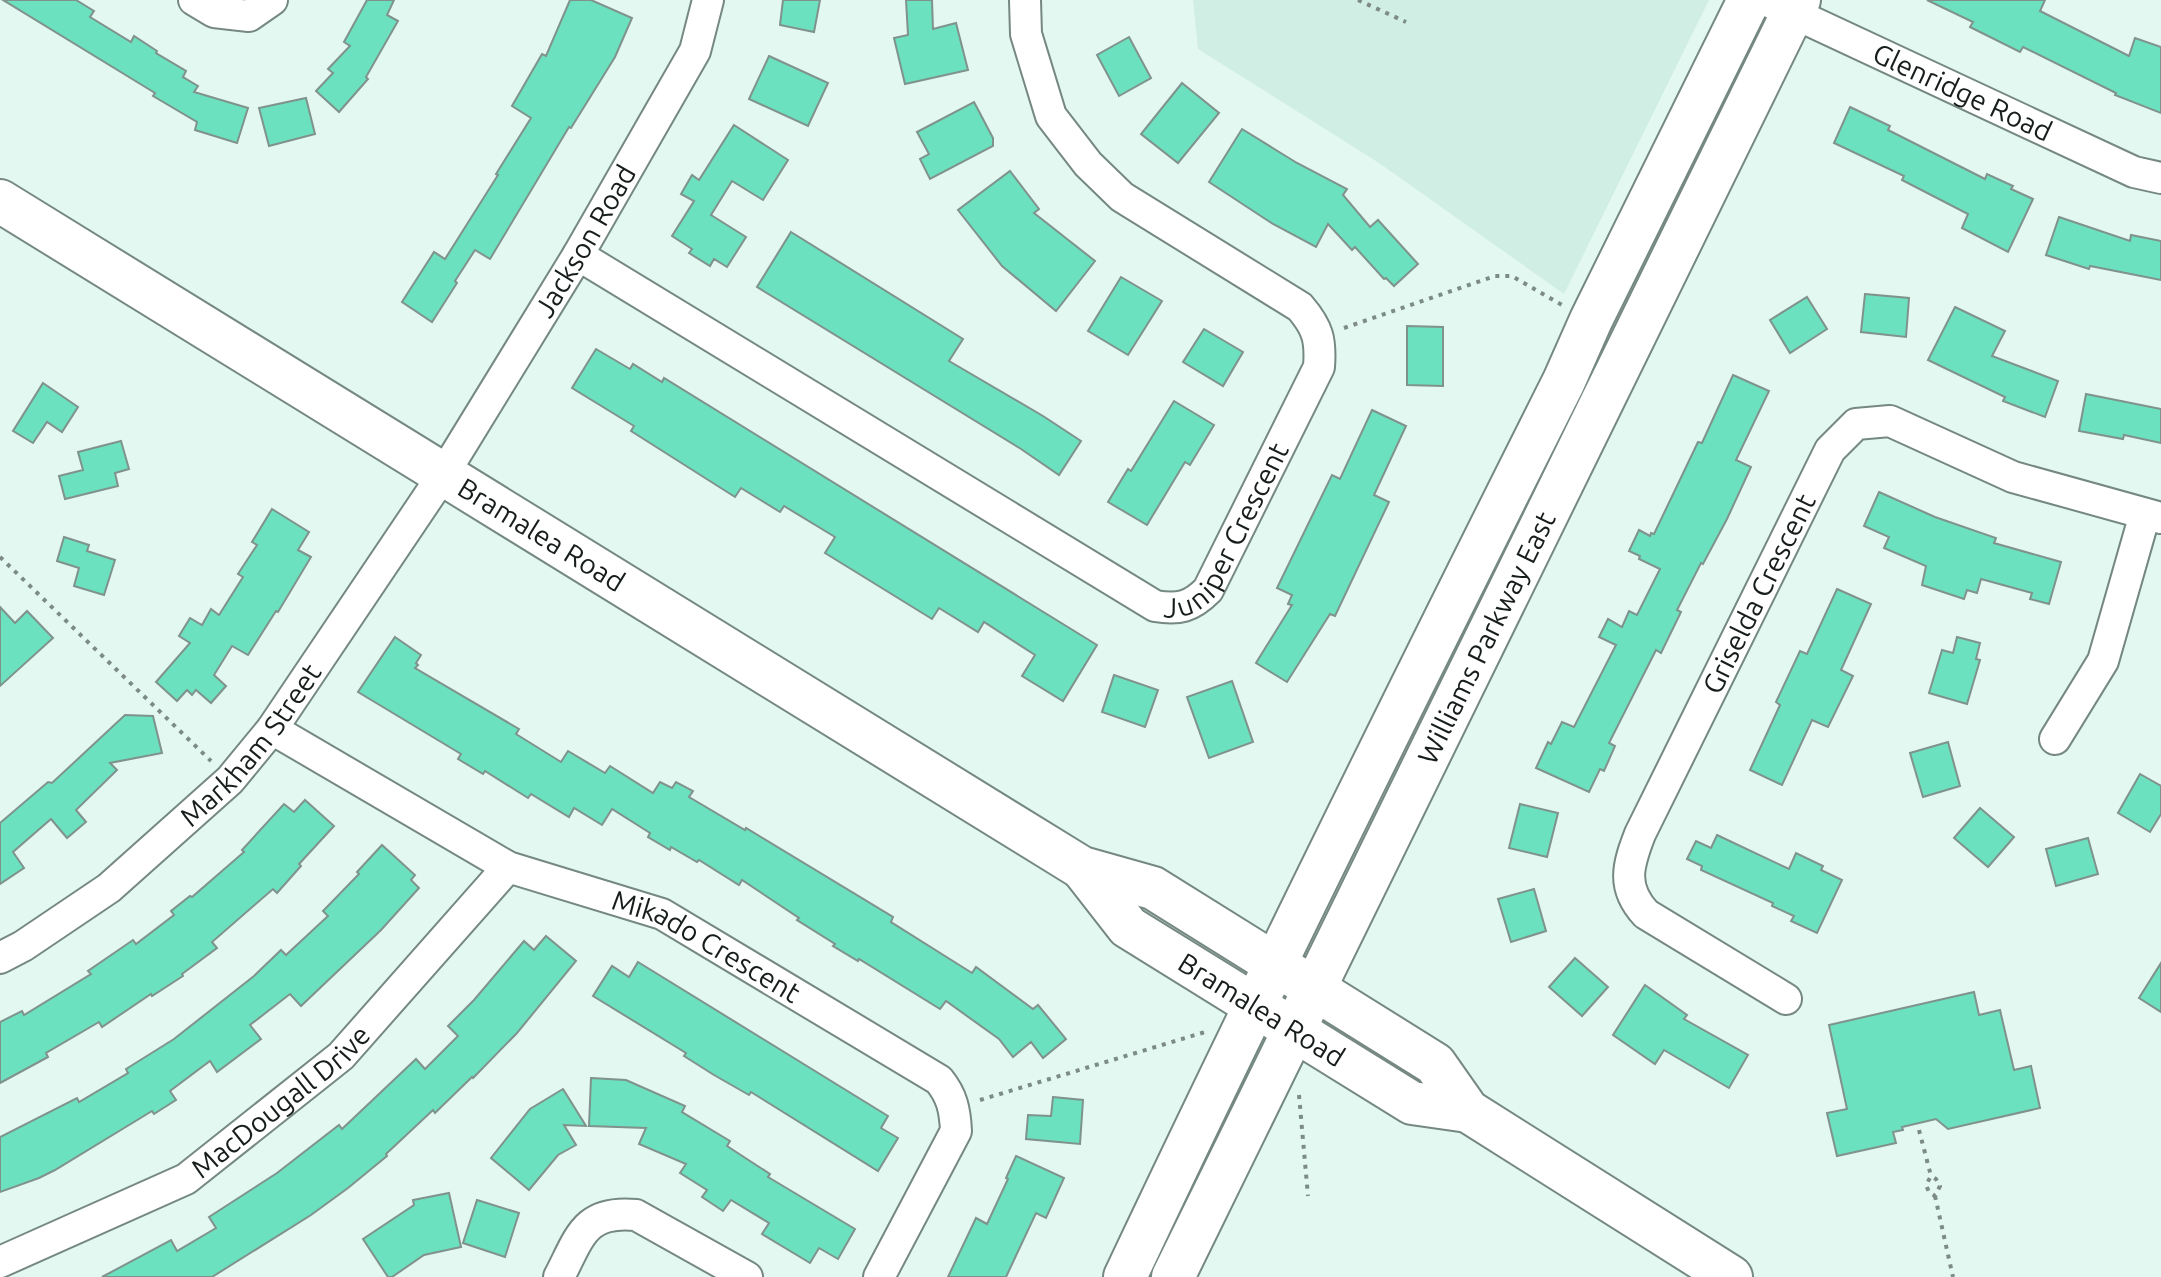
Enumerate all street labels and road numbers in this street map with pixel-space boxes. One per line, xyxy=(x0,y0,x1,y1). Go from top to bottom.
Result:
street label: Glenridge Road xyxy=(1868,37,2057,147)
street label: Jackson Road xyxy=(528,159,641,322)
street label: Juniper Crescent xyxy=(1163,437,1294,623)
street label: Bramalea Road xyxy=(453,471,630,597)
street label: Griselda Crescent xyxy=(1696,489,1821,699)
street label: Williams Parkway East xyxy=(1411,506,1561,769)
street label: Markham Street xyxy=(174,657,327,832)
street label: Mikado Crescent xyxy=(609,884,806,1008)
street label: Bramalea Road xyxy=(1173,946,1351,1072)
street label: MacDougall Drive xyxy=(185,1019,376,1184)

